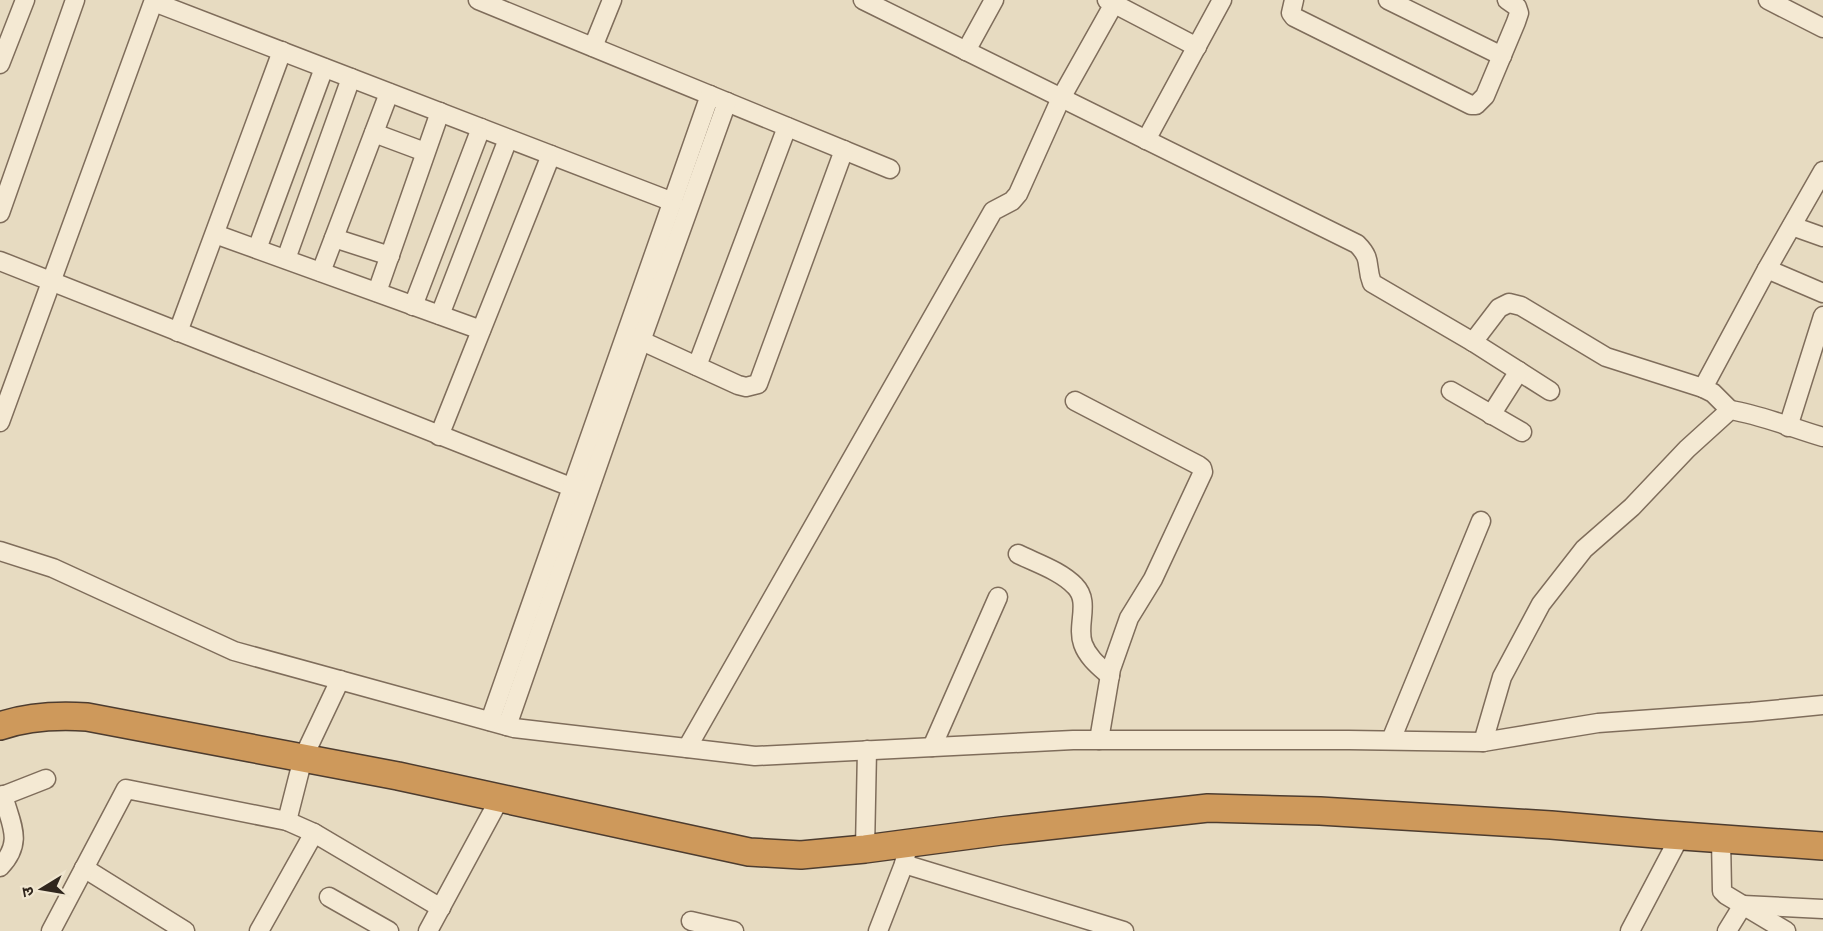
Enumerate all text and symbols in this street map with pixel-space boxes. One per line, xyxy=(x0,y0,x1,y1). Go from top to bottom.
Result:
north arrow xyxy=(12,859,72,919)
text: उ xyxy=(16,885,38,898)

